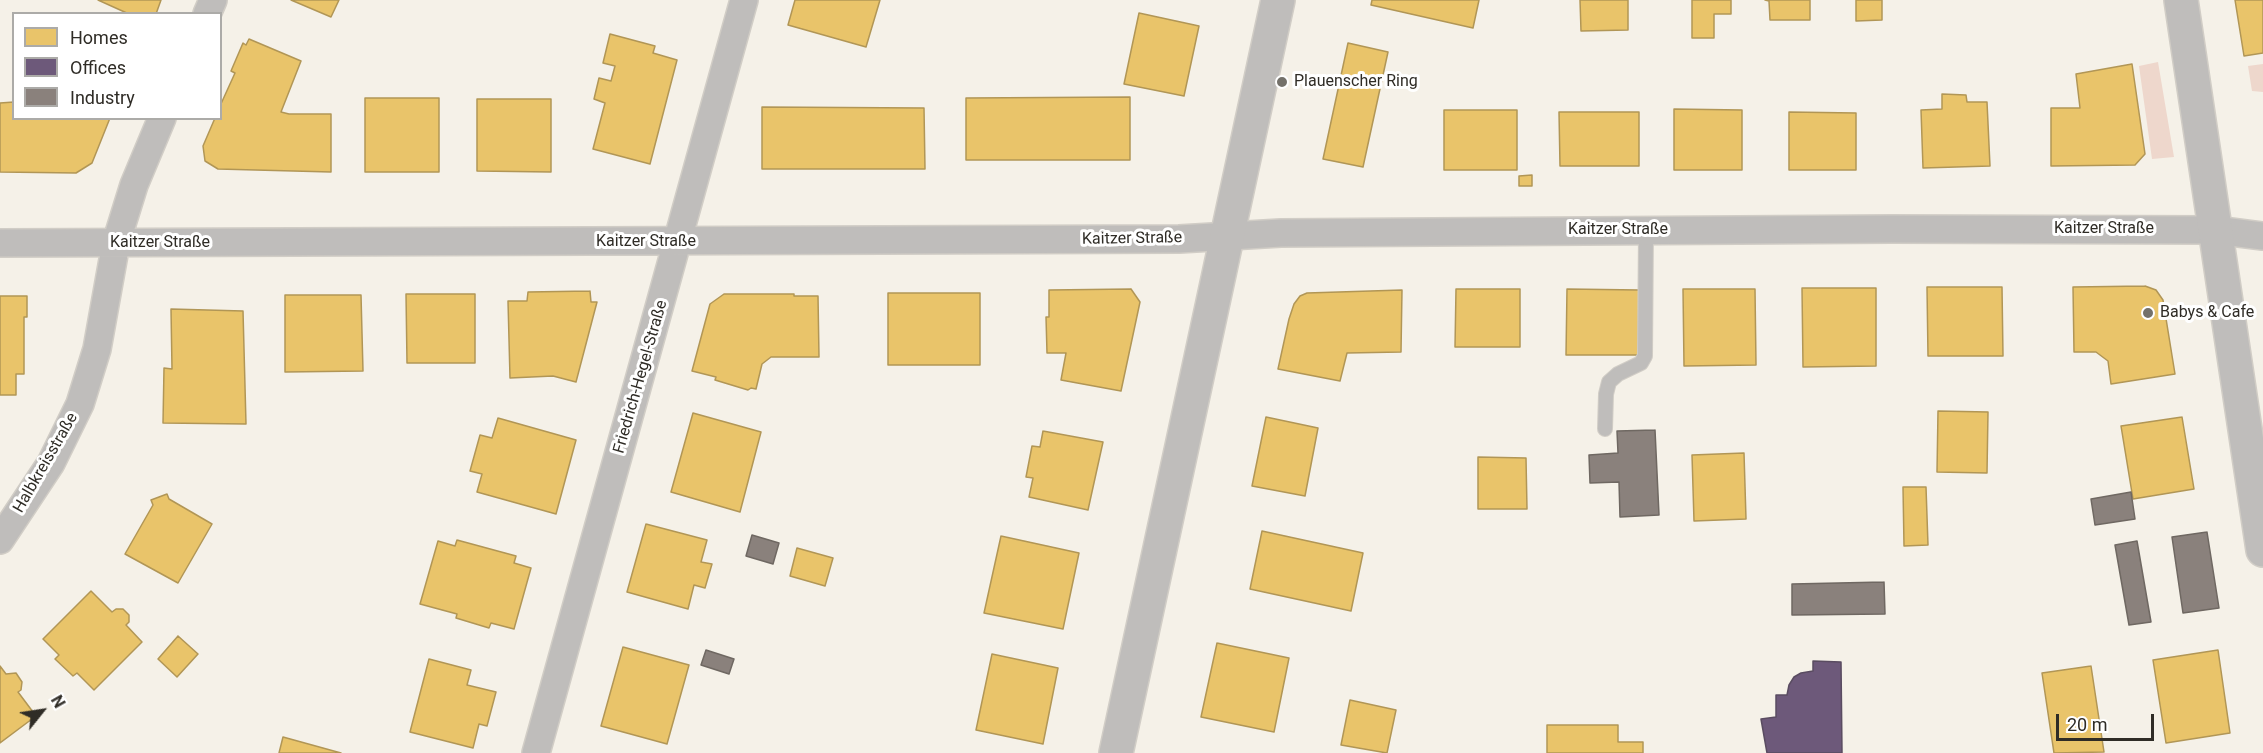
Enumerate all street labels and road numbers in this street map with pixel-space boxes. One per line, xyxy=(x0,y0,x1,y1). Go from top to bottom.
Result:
street label: Kaitzer Straße xyxy=(2054,219,2154,239)
street label: Kaitzer Straße xyxy=(1568,220,1668,240)
street label: Kaitzer Straße xyxy=(1082,229,1182,249)
street label: Kaitzer Straße xyxy=(596,232,696,252)
street label: Kaitzer Straße xyxy=(110,233,210,253)
street label: Friedrich-Hegel-Straße xyxy=(610,298,672,456)
street label: Halbkreisstraße xyxy=(10,410,82,516)

